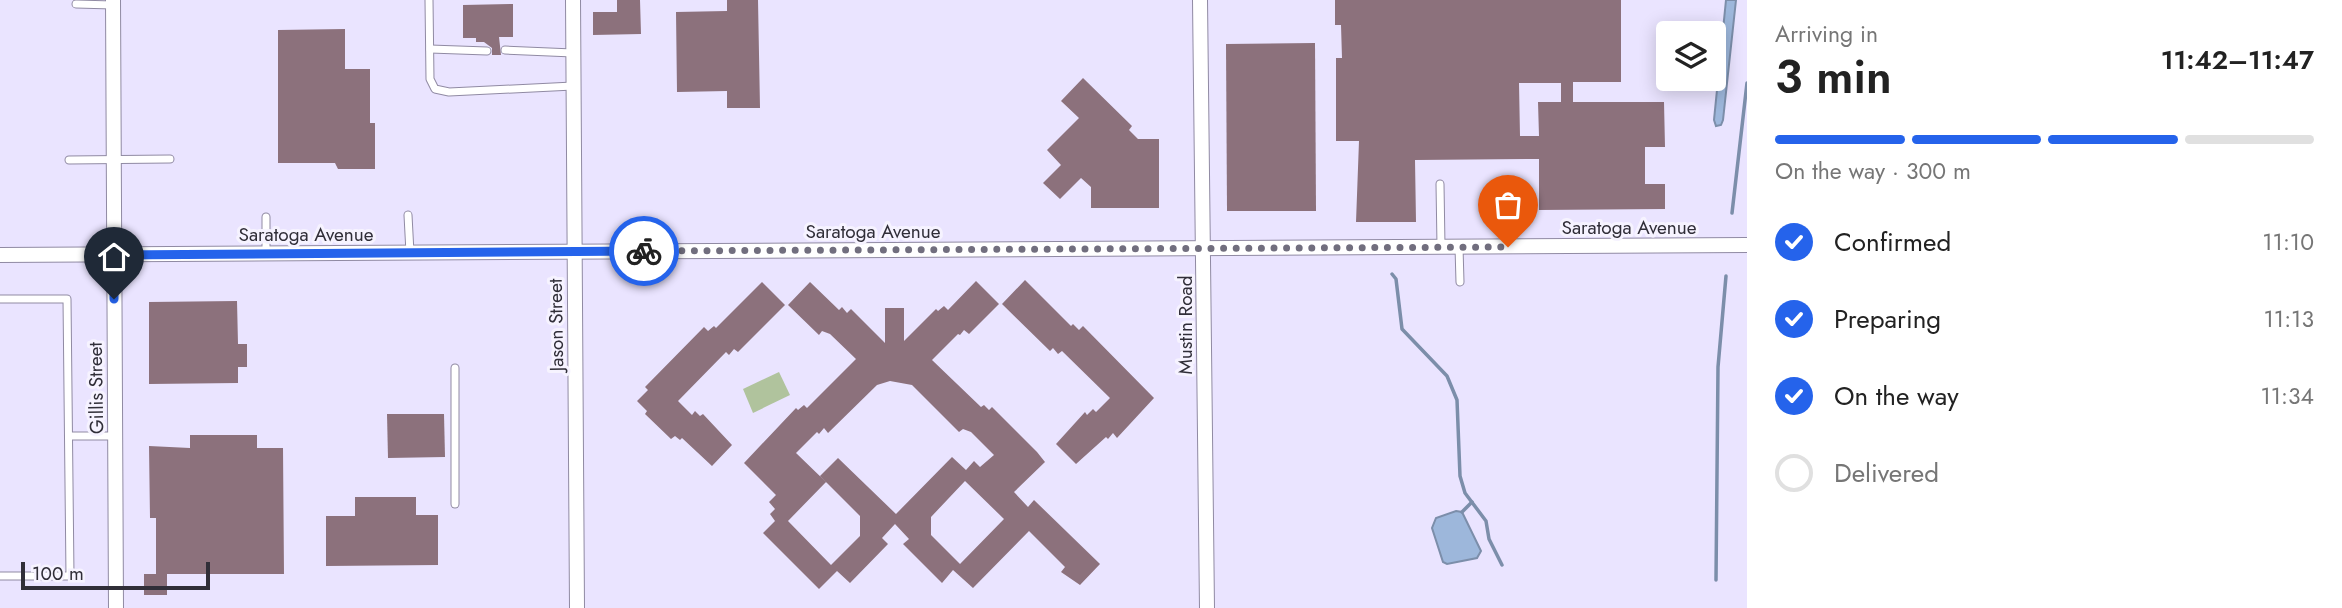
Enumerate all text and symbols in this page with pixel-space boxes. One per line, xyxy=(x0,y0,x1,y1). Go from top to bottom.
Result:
text: Arriving in xyxy=(1775,17,1878,51)
map controls xyxy=(1656,21,1726,91)
button: layers xyxy=(1656,21,1726,91)
text: 11:42–11:47 xyxy=(2161,41,2314,79)
text: 3 min xyxy=(1775,44,1892,110)
text: On the way · 300 m xyxy=(1775,154,1971,188)
pin xyxy=(1478,175,1538,247)
icon: bag xyxy=(1489,186,1527,224)
street label: Saratoga Avenue xyxy=(1562,214,1697,241)
courier xyxy=(609,216,679,286)
street label: Saratoga Avenue xyxy=(806,218,941,245)
street label: Saratoga Avenue xyxy=(239,221,374,248)
icon: check xyxy=(1775,223,1813,261)
text: Confirmed xyxy=(1834,223,1951,261)
text: 11:10 xyxy=(2262,225,2314,259)
pin xyxy=(84,227,144,299)
icon: bike xyxy=(625,232,663,270)
icon: home xyxy=(95,238,133,276)
street label: Mustin Road xyxy=(1172,275,1199,375)
street label: Jason Street xyxy=(542,278,570,375)
icon: check xyxy=(1775,300,1813,338)
text: Preparing xyxy=(1834,300,1941,338)
text: 11:13 xyxy=(2263,302,2314,336)
street label: Gillis Street xyxy=(82,341,110,434)
icon: check xyxy=(1775,377,1813,415)
text: On the way xyxy=(1834,377,1959,415)
text: 11:34 xyxy=(2260,379,2314,413)
text: Delivered xyxy=(1834,454,1939,492)
scale bar xyxy=(21,559,210,591)
text: 100 m xyxy=(32,560,84,587)

